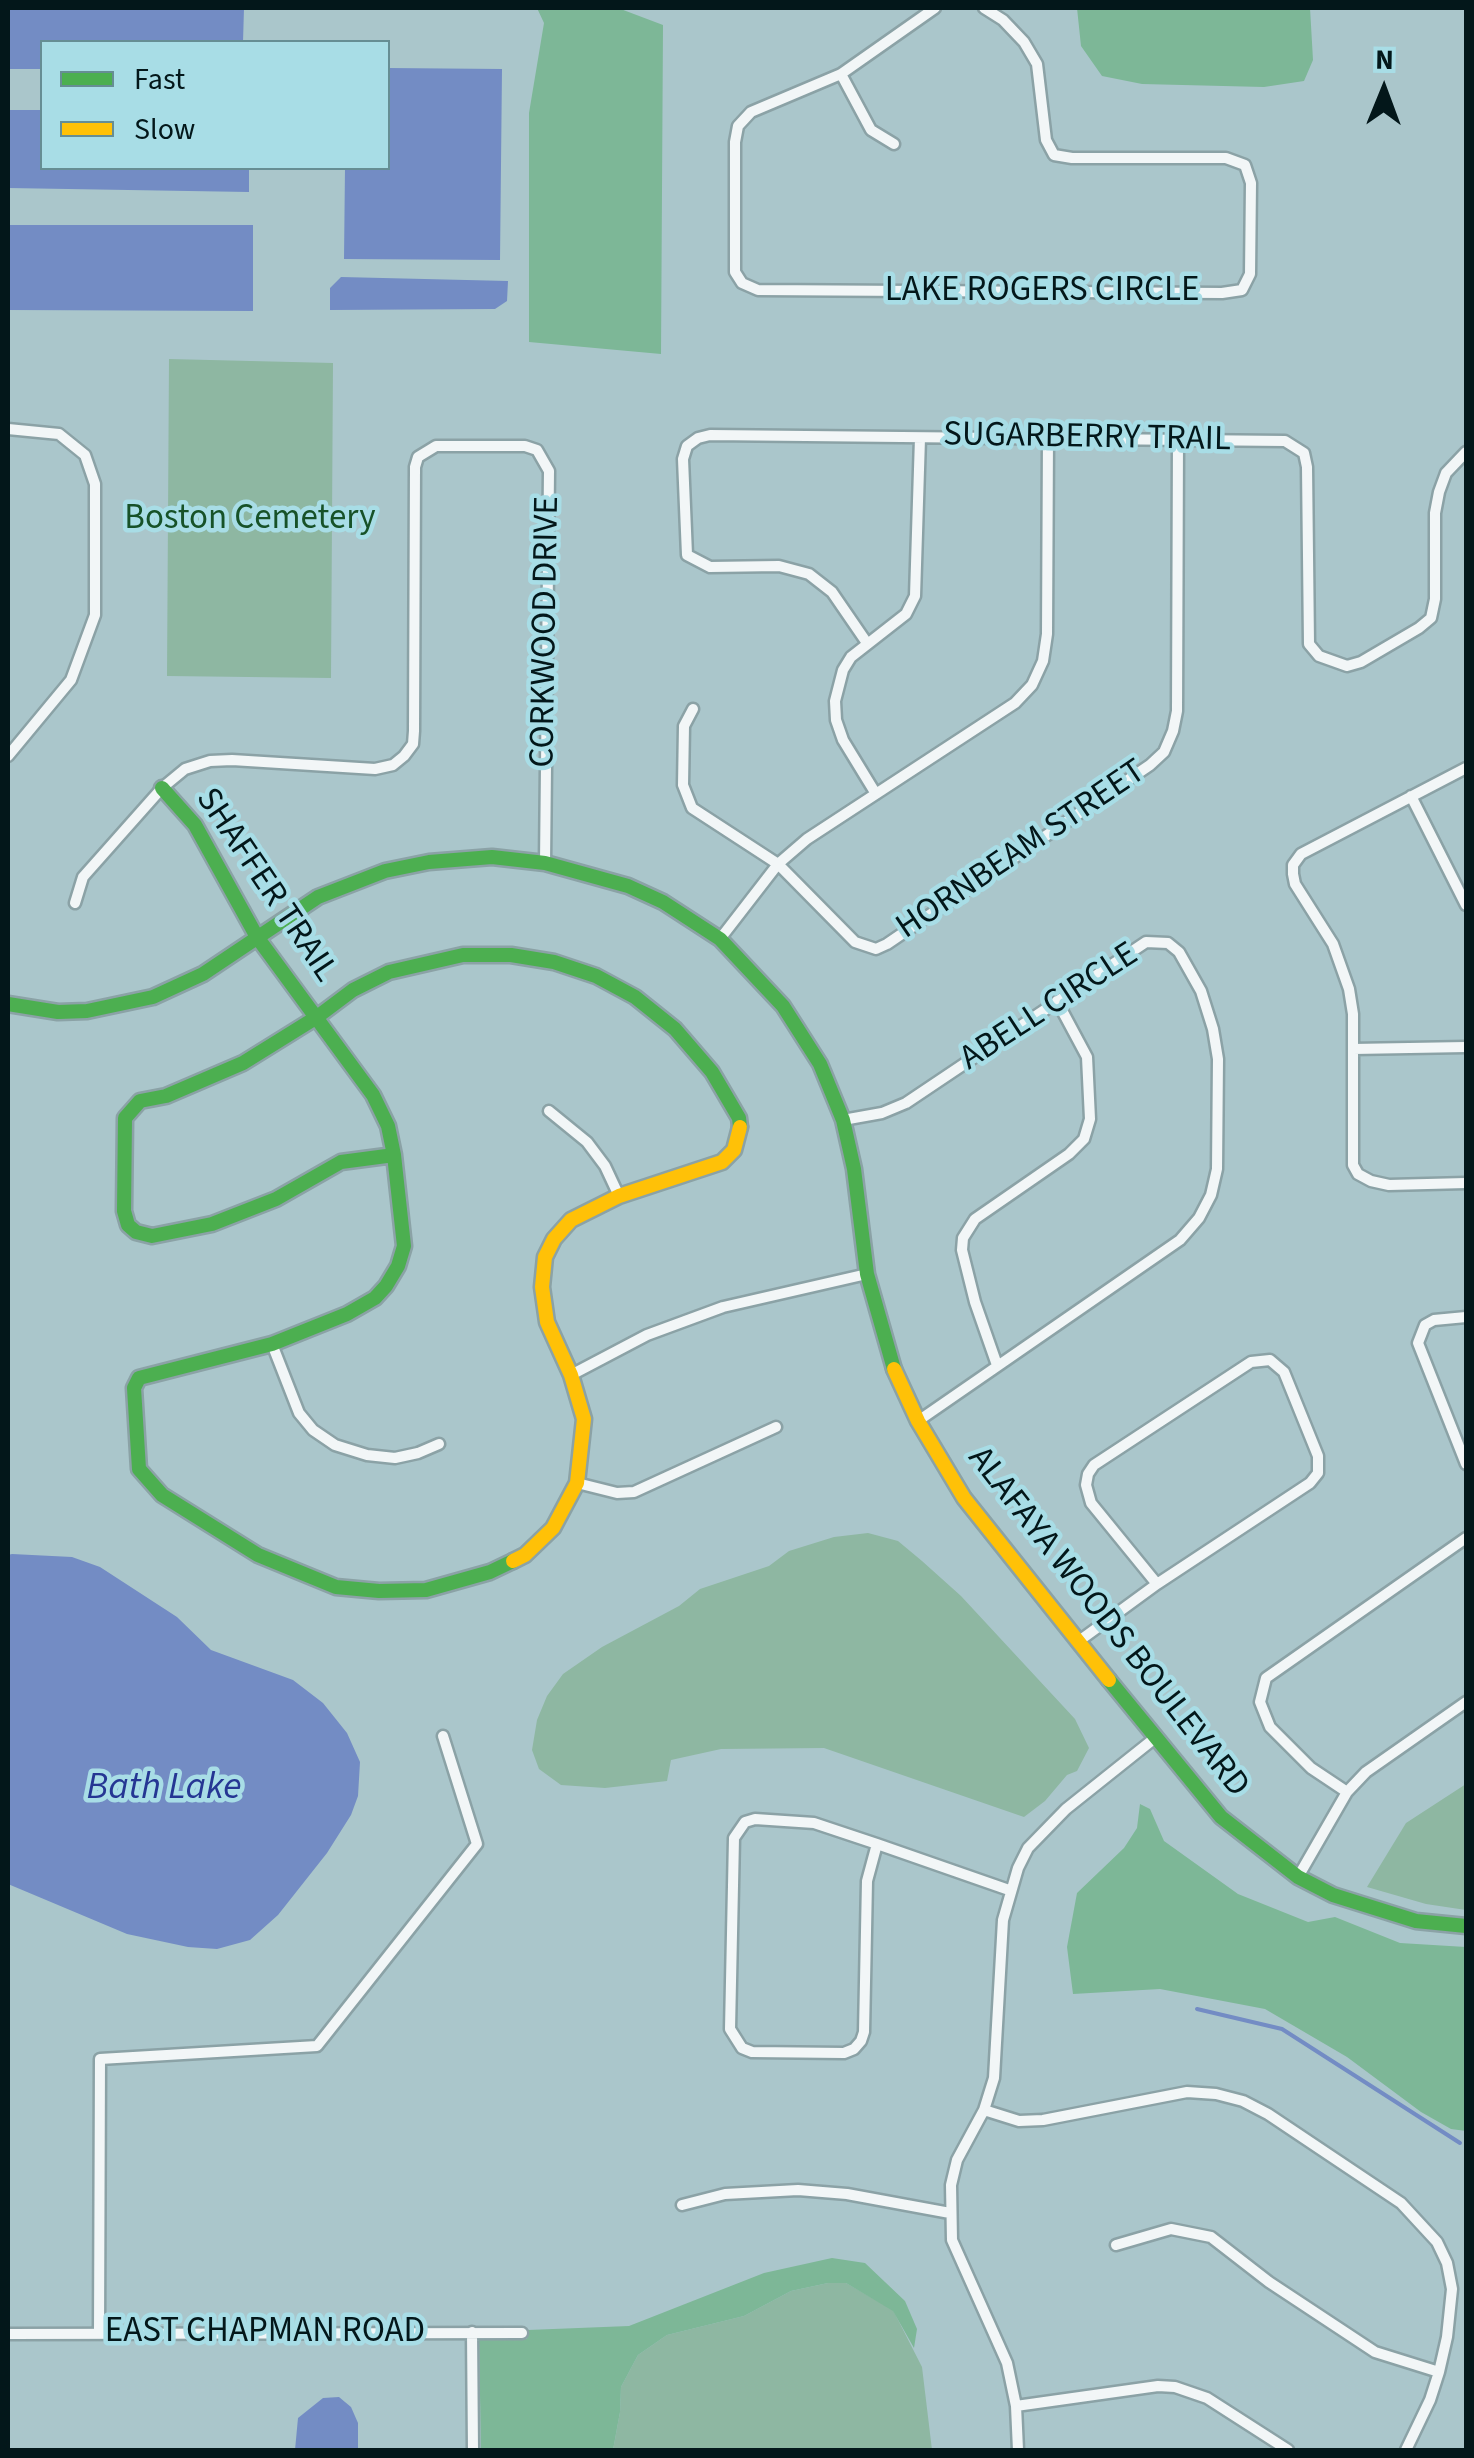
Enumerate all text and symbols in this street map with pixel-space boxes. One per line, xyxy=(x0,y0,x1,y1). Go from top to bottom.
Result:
legend xyxy=(40,40,390,170)
north arrow xyxy=(1334,40,1434,140)
text: N xyxy=(1375,40,1394,80)
text: Fast xyxy=(134,58,185,101)
text: Slow xyxy=(134,108,195,151)
street label: LAKE ROGERS CIRCLE xyxy=(885,271,1199,313)
street label: SUGARBERRY TRAIL xyxy=(943,415,1231,463)
street label: CORKWOOD DRIVE xyxy=(524,496,570,768)
park label: Boston Cemetery xyxy=(124,499,376,541)
street label: HORNBEAM STREET xyxy=(889,752,1155,950)
street label: SHAFFER TRAIL xyxy=(185,781,345,991)
street label: ABELL CIRCLE xyxy=(953,935,1147,1081)
street label: ALAFAYA WOODS BOULEVARD xyxy=(957,1440,1257,1806)
water label: Bath Lake xyxy=(87,1767,241,1813)
street label: EAST CHAPMAN ROAD xyxy=(105,2312,425,2354)

